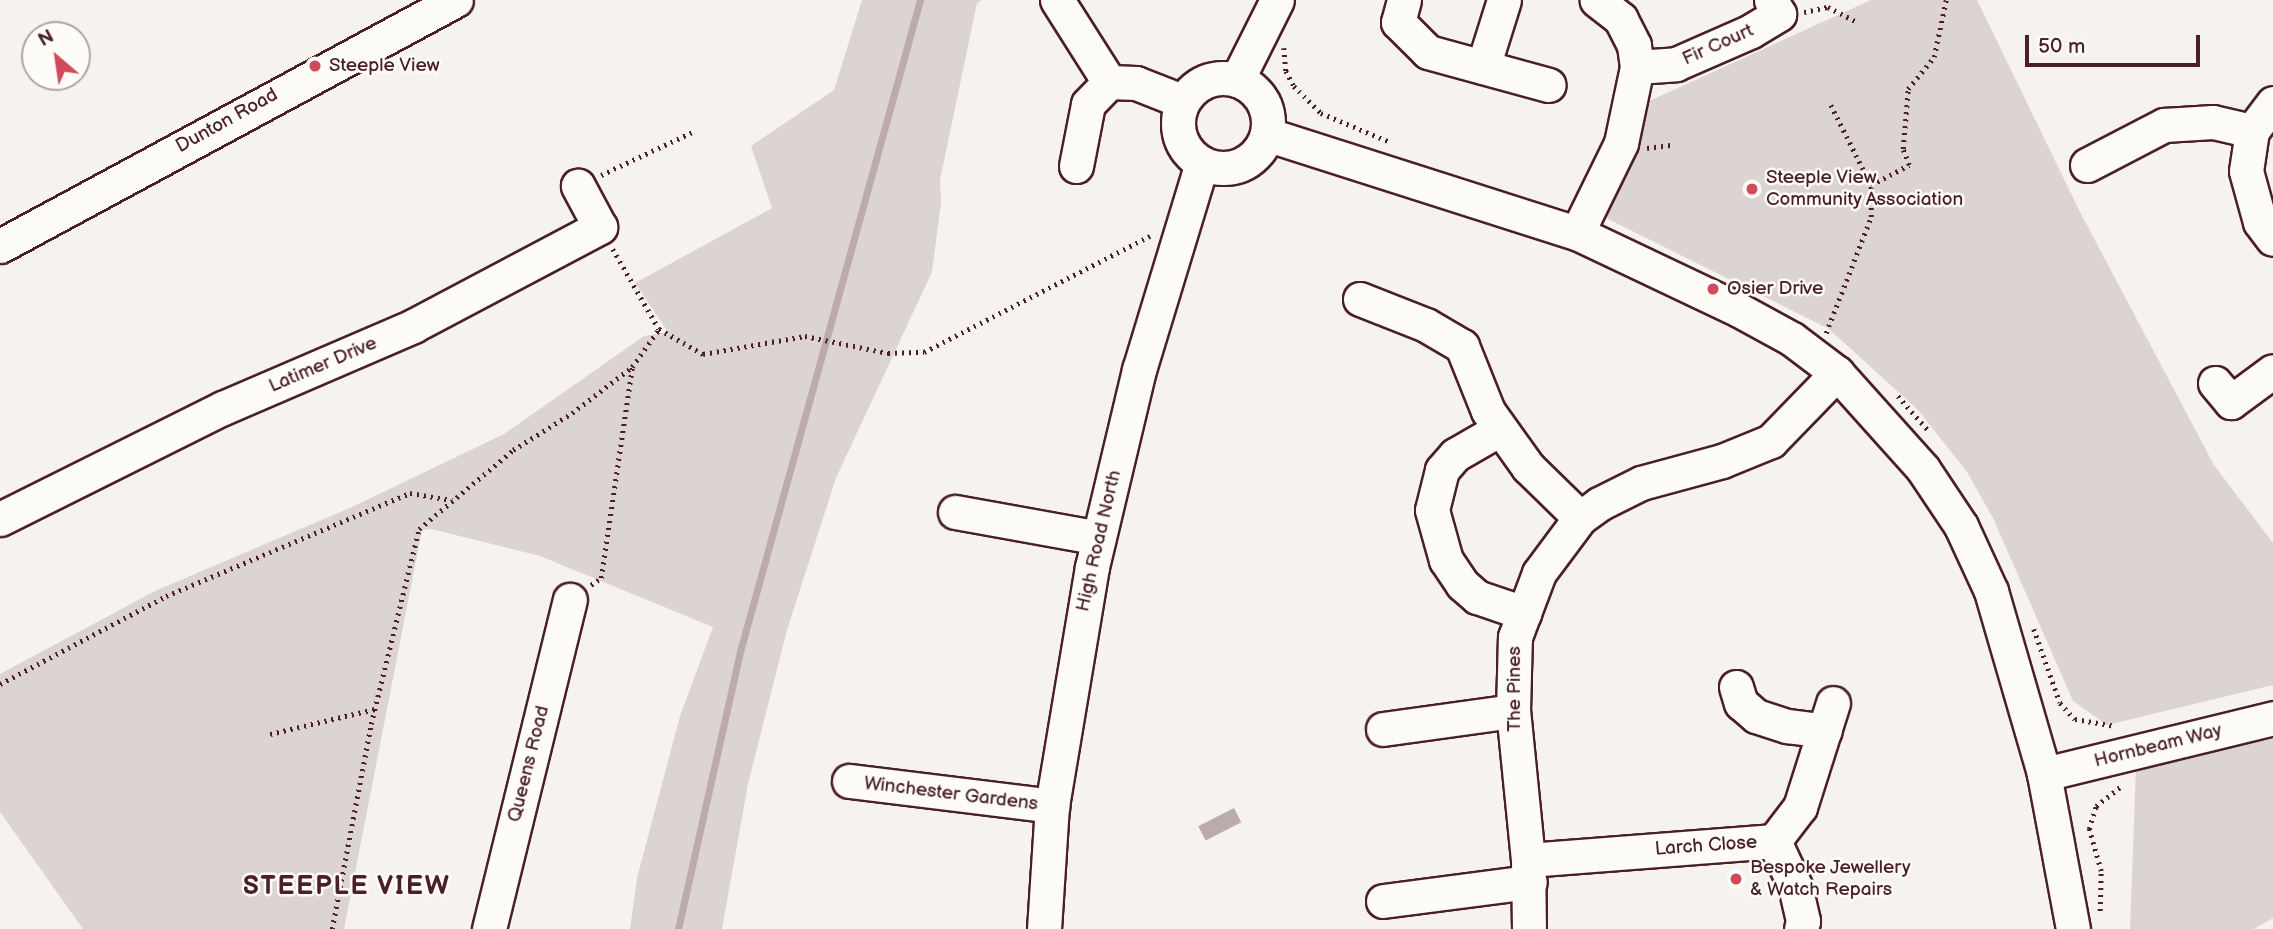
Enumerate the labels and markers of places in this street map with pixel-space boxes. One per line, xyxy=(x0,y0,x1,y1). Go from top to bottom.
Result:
place label: Steeple View xyxy=(329,55,440,77)
marker: Steeple View xyxy=(307,58,323,74)
place label: Steeple View Community Association xyxy=(1766,167,1965,211)
marker: Steeple View Community Association xyxy=(1744,181,1760,197)
place label: Osier Drive xyxy=(1727,278,1823,300)
marker: Osier Drive xyxy=(1705,281,1721,297)
place label: Bespoke Jewellery & Watch Repairs xyxy=(1750,857,1912,901)
marker: Bespoke Jewellery & Watch Repairs xyxy=(1728,871,1744,887)

